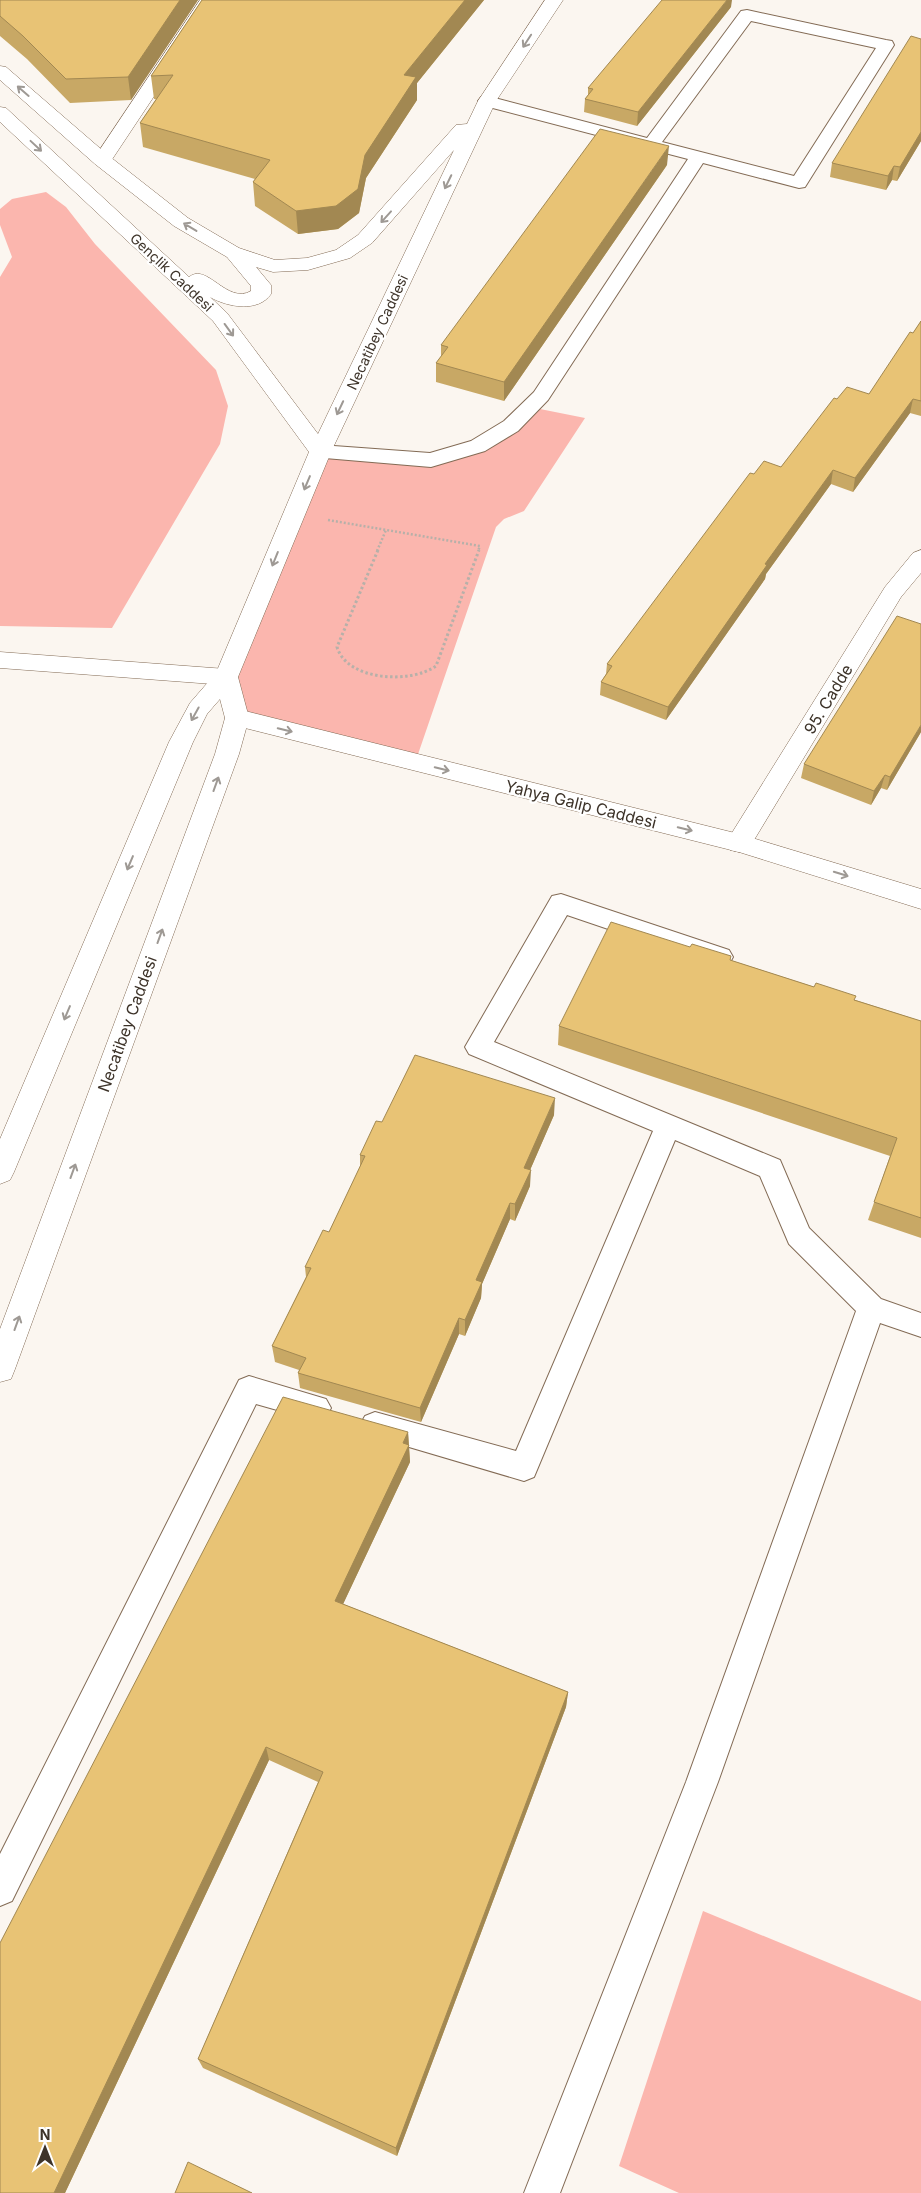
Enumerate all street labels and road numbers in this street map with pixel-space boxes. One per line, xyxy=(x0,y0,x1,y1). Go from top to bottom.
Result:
street label: Gençlik Caddesi xyxy=(127,229,217,315)
street label: Necatibey Caddesi xyxy=(343,272,411,392)
street label: 95. Cadde xyxy=(799,660,857,738)
street label: Yahya Galip Caddesi xyxy=(503,776,659,832)
street label: Necatibey Caddesi xyxy=(93,953,161,1095)

